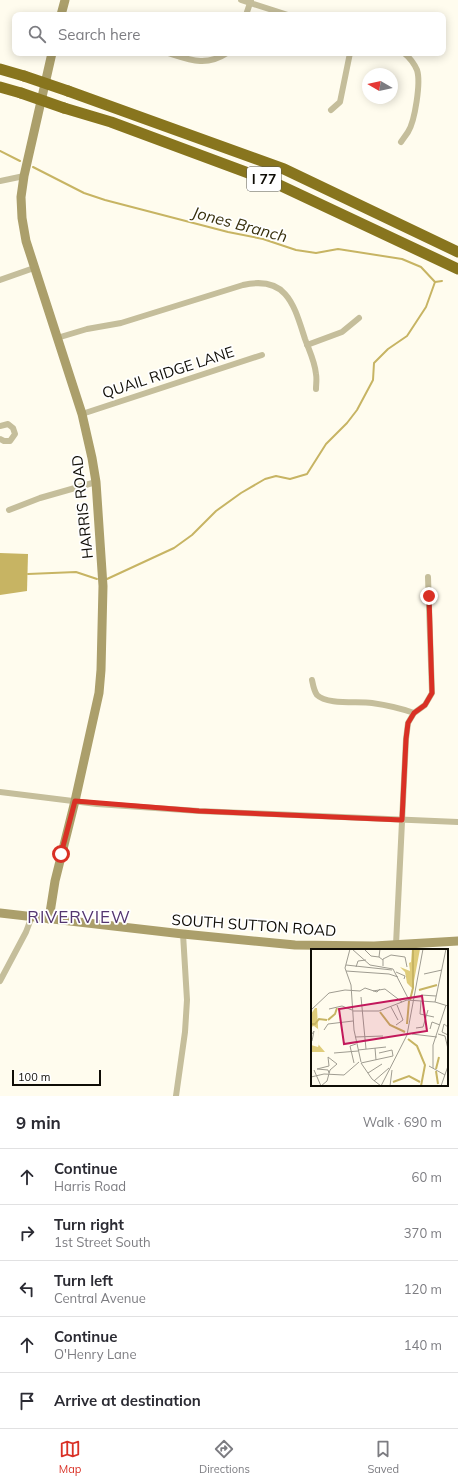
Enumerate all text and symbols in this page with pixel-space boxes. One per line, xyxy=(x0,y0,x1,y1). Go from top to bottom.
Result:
search box xyxy=(12,12,446,56)
icon: search xyxy=(26,23,48,45)
text: Search here xyxy=(58,25,140,44)
north arrow xyxy=(362,68,398,104)
road number: I 77 xyxy=(247,167,281,191)
water label: Jones Branch xyxy=(188,201,290,246)
street label: QUAIL RIDGE LANE xyxy=(100,342,237,402)
street label: HARRIS ROAD xyxy=(67,454,97,560)
route end xyxy=(420,587,438,605)
route start xyxy=(52,845,70,863)
district label: RIVERVIEW xyxy=(27,906,131,927)
street label: SOUTH SUTTON ROAD xyxy=(171,910,337,940)
inset map xyxy=(311,949,448,1086)
scale bar xyxy=(12,1068,101,1087)
text: 100 m xyxy=(18,1070,50,1084)
text: 9 min xyxy=(16,1112,61,1133)
text: Walk · 690 m xyxy=(363,1114,442,1130)
text: Continue xyxy=(54,1159,117,1178)
icon: ahead xyxy=(16,1166,38,1188)
text: 60 m xyxy=(412,1169,442,1185)
text: Harris Road xyxy=(54,1178,126,1194)
text: Turn right xyxy=(54,1215,124,1234)
icon: right xyxy=(16,1222,38,1244)
text: 370 m xyxy=(404,1225,442,1241)
text: 1st Street South xyxy=(54,1234,151,1250)
text: Turn left xyxy=(54,1271,113,1290)
icon: left xyxy=(16,1278,38,1300)
text: 120 m xyxy=(404,1281,442,1297)
text: Central Avenue xyxy=(54,1290,146,1306)
text: Continue xyxy=(54,1327,117,1346)
icon: ahead xyxy=(16,1334,38,1356)
text: 140 m xyxy=(404,1337,442,1353)
text: O'Henry Lane xyxy=(54,1346,137,1362)
icon: arrive xyxy=(16,1390,38,1412)
text: Arrive at destination xyxy=(54,1391,201,1410)
tab: Map xyxy=(59,1438,81,1476)
tab: Directions xyxy=(199,1438,250,1476)
tab: Saved xyxy=(367,1438,399,1476)

